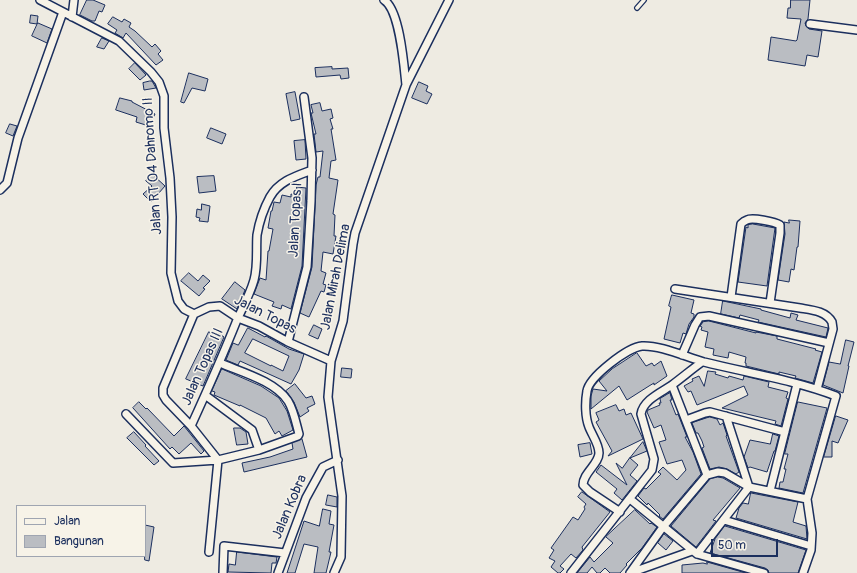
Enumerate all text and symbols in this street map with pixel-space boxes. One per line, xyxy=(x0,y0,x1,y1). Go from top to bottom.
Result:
street label: Jalan RT 04 Dahromo II xyxy=(140,97,166,235)
street label: Jalan Topas I xyxy=(286,182,306,258)
street label: Jalan Mirah Delima xyxy=(318,223,354,331)
street label: Jalan Topas xyxy=(231,292,299,338)
street label: Jalan Topas III xyxy=(179,326,227,408)
street label: Jalan Kobra xyxy=(269,472,311,542)
legend xyxy=(16,505,146,557)
text: Jalan xyxy=(54,514,80,529)
scale bar xyxy=(713,531,780,557)
text: Bangunan xyxy=(54,534,104,549)
text: 50 m xyxy=(718,538,746,553)

